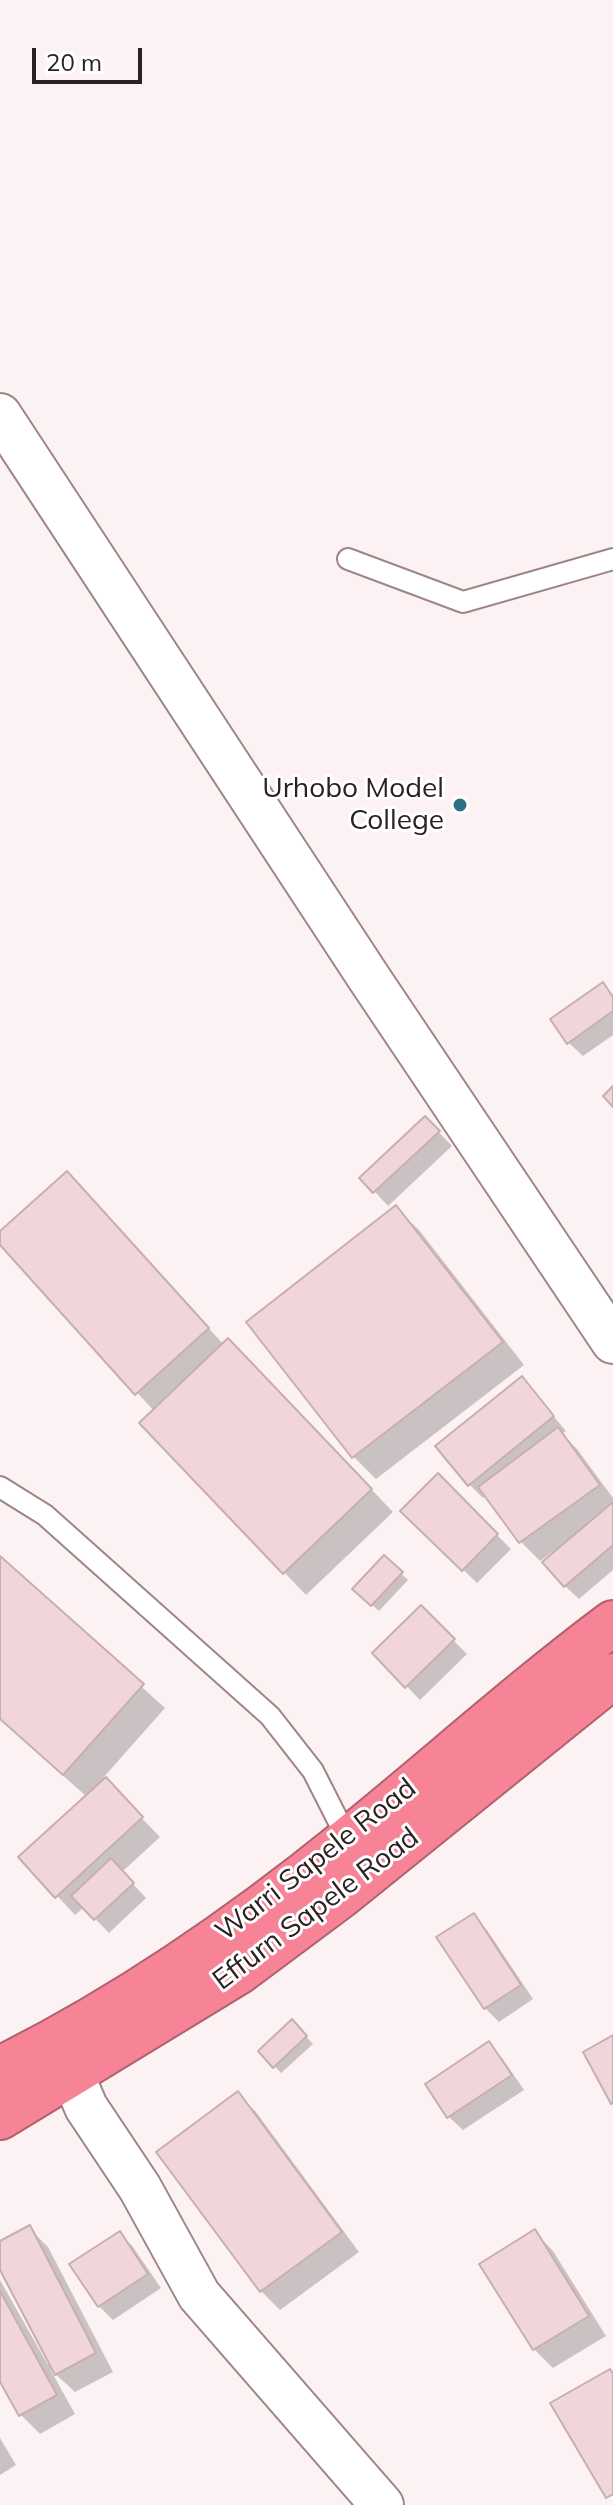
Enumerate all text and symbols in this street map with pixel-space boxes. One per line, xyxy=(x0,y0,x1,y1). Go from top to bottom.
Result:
scale bar xyxy=(36,32,146,82)
text: 20 m xyxy=(46,47,102,77)
place label: Urhobo Model College xyxy=(262,772,444,838)
marker: Urhobo Model College xyxy=(451,796,469,814)
street label: Warri Sapele Road xyxy=(209,1771,423,1949)
street label: Effurn Sapele Road xyxy=(206,1821,426,1997)

